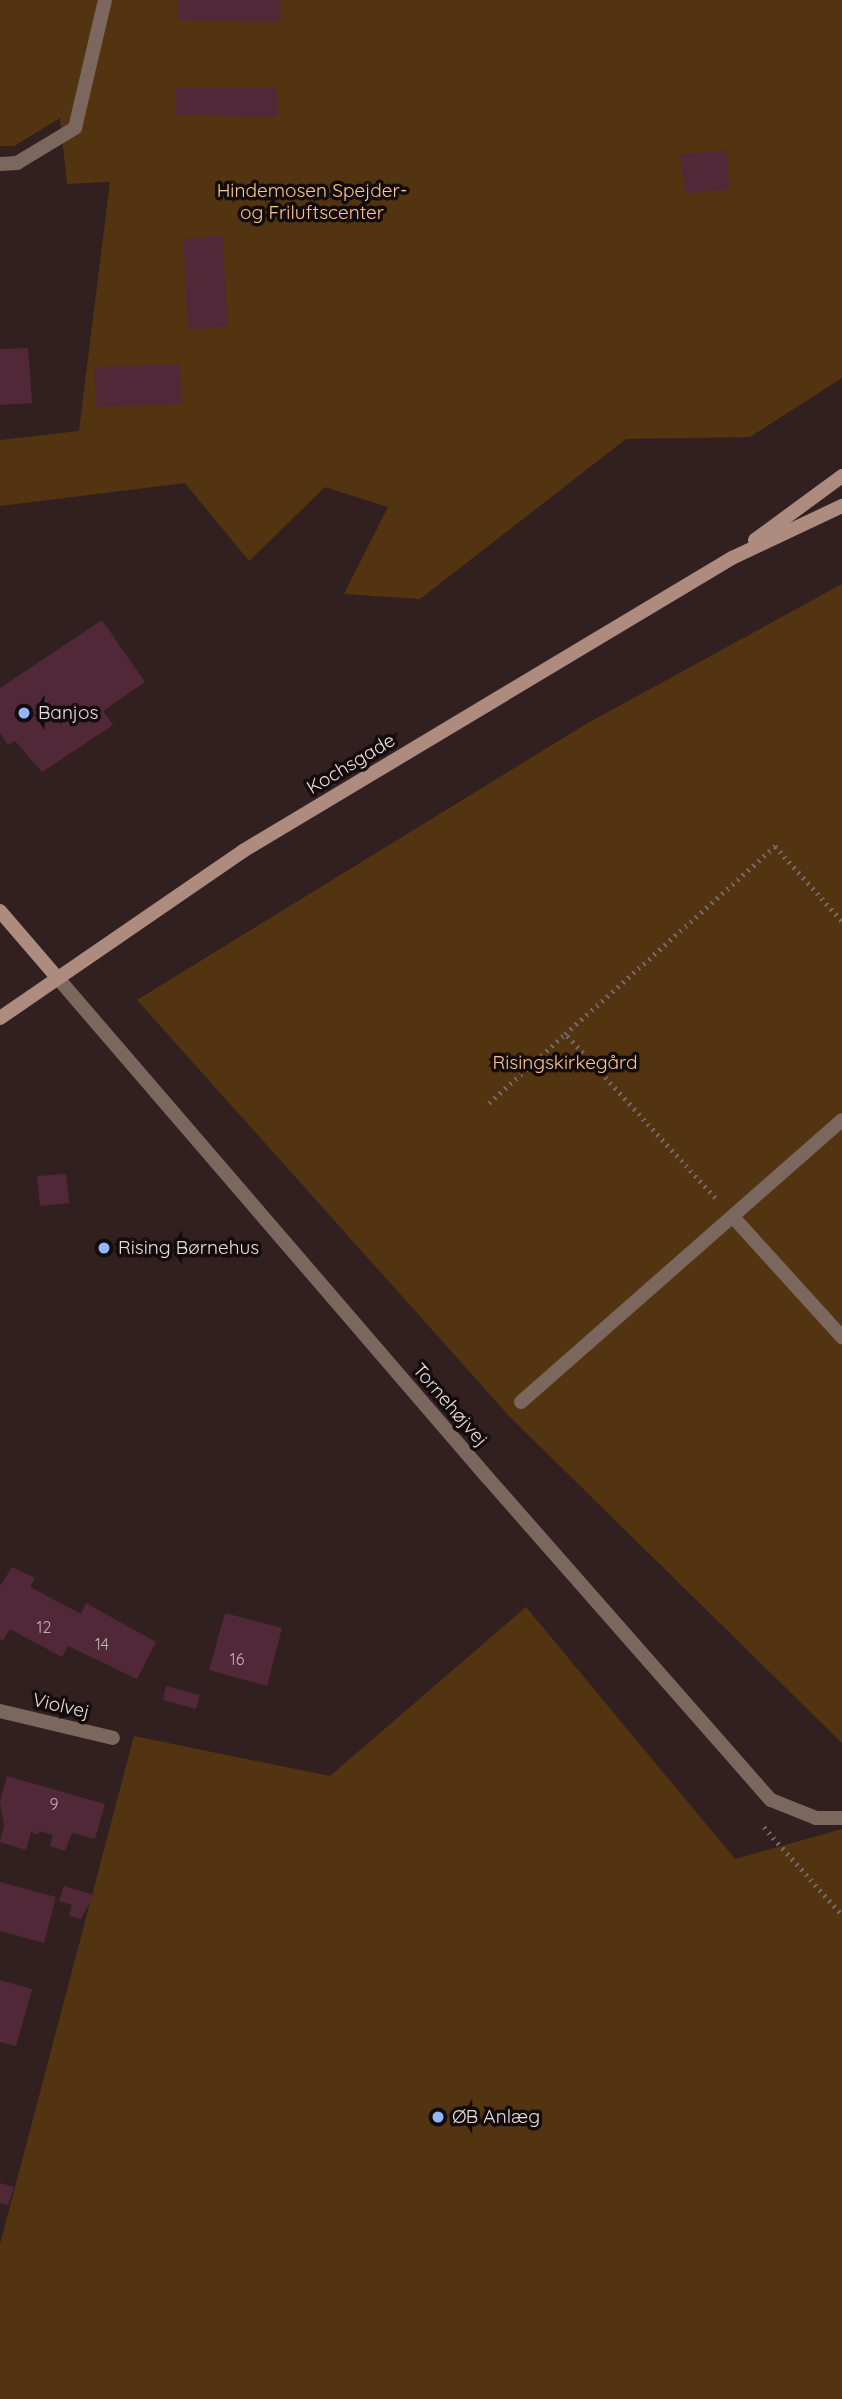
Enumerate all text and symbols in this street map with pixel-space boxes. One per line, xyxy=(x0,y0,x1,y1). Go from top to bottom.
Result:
park label: Hindemosen Spejder- og Friluftscenter xyxy=(217,180,407,224)
place label: Banjos xyxy=(38,702,98,724)
marker: Banjos xyxy=(16,705,32,721)
street label: Kochsgade xyxy=(303,729,399,799)
park label: Risingskirkegård xyxy=(493,1052,637,1074)
place label: Rising Børnehus xyxy=(118,1237,259,1259)
marker: Rising Børnehus xyxy=(96,1240,112,1256)
street label: Tornehøjvej xyxy=(408,1359,492,1451)
house number: 12 xyxy=(37,1617,51,1637)
house number: 14 xyxy=(95,1634,109,1654)
house number: 16 xyxy=(230,1649,244,1669)
street label: Violvej xyxy=(30,1688,92,1724)
house number: 9 xyxy=(50,1794,58,1814)
place label: ØB Anlæg xyxy=(452,2106,540,2128)
marker: ØB Anlæg xyxy=(430,2109,446,2125)

